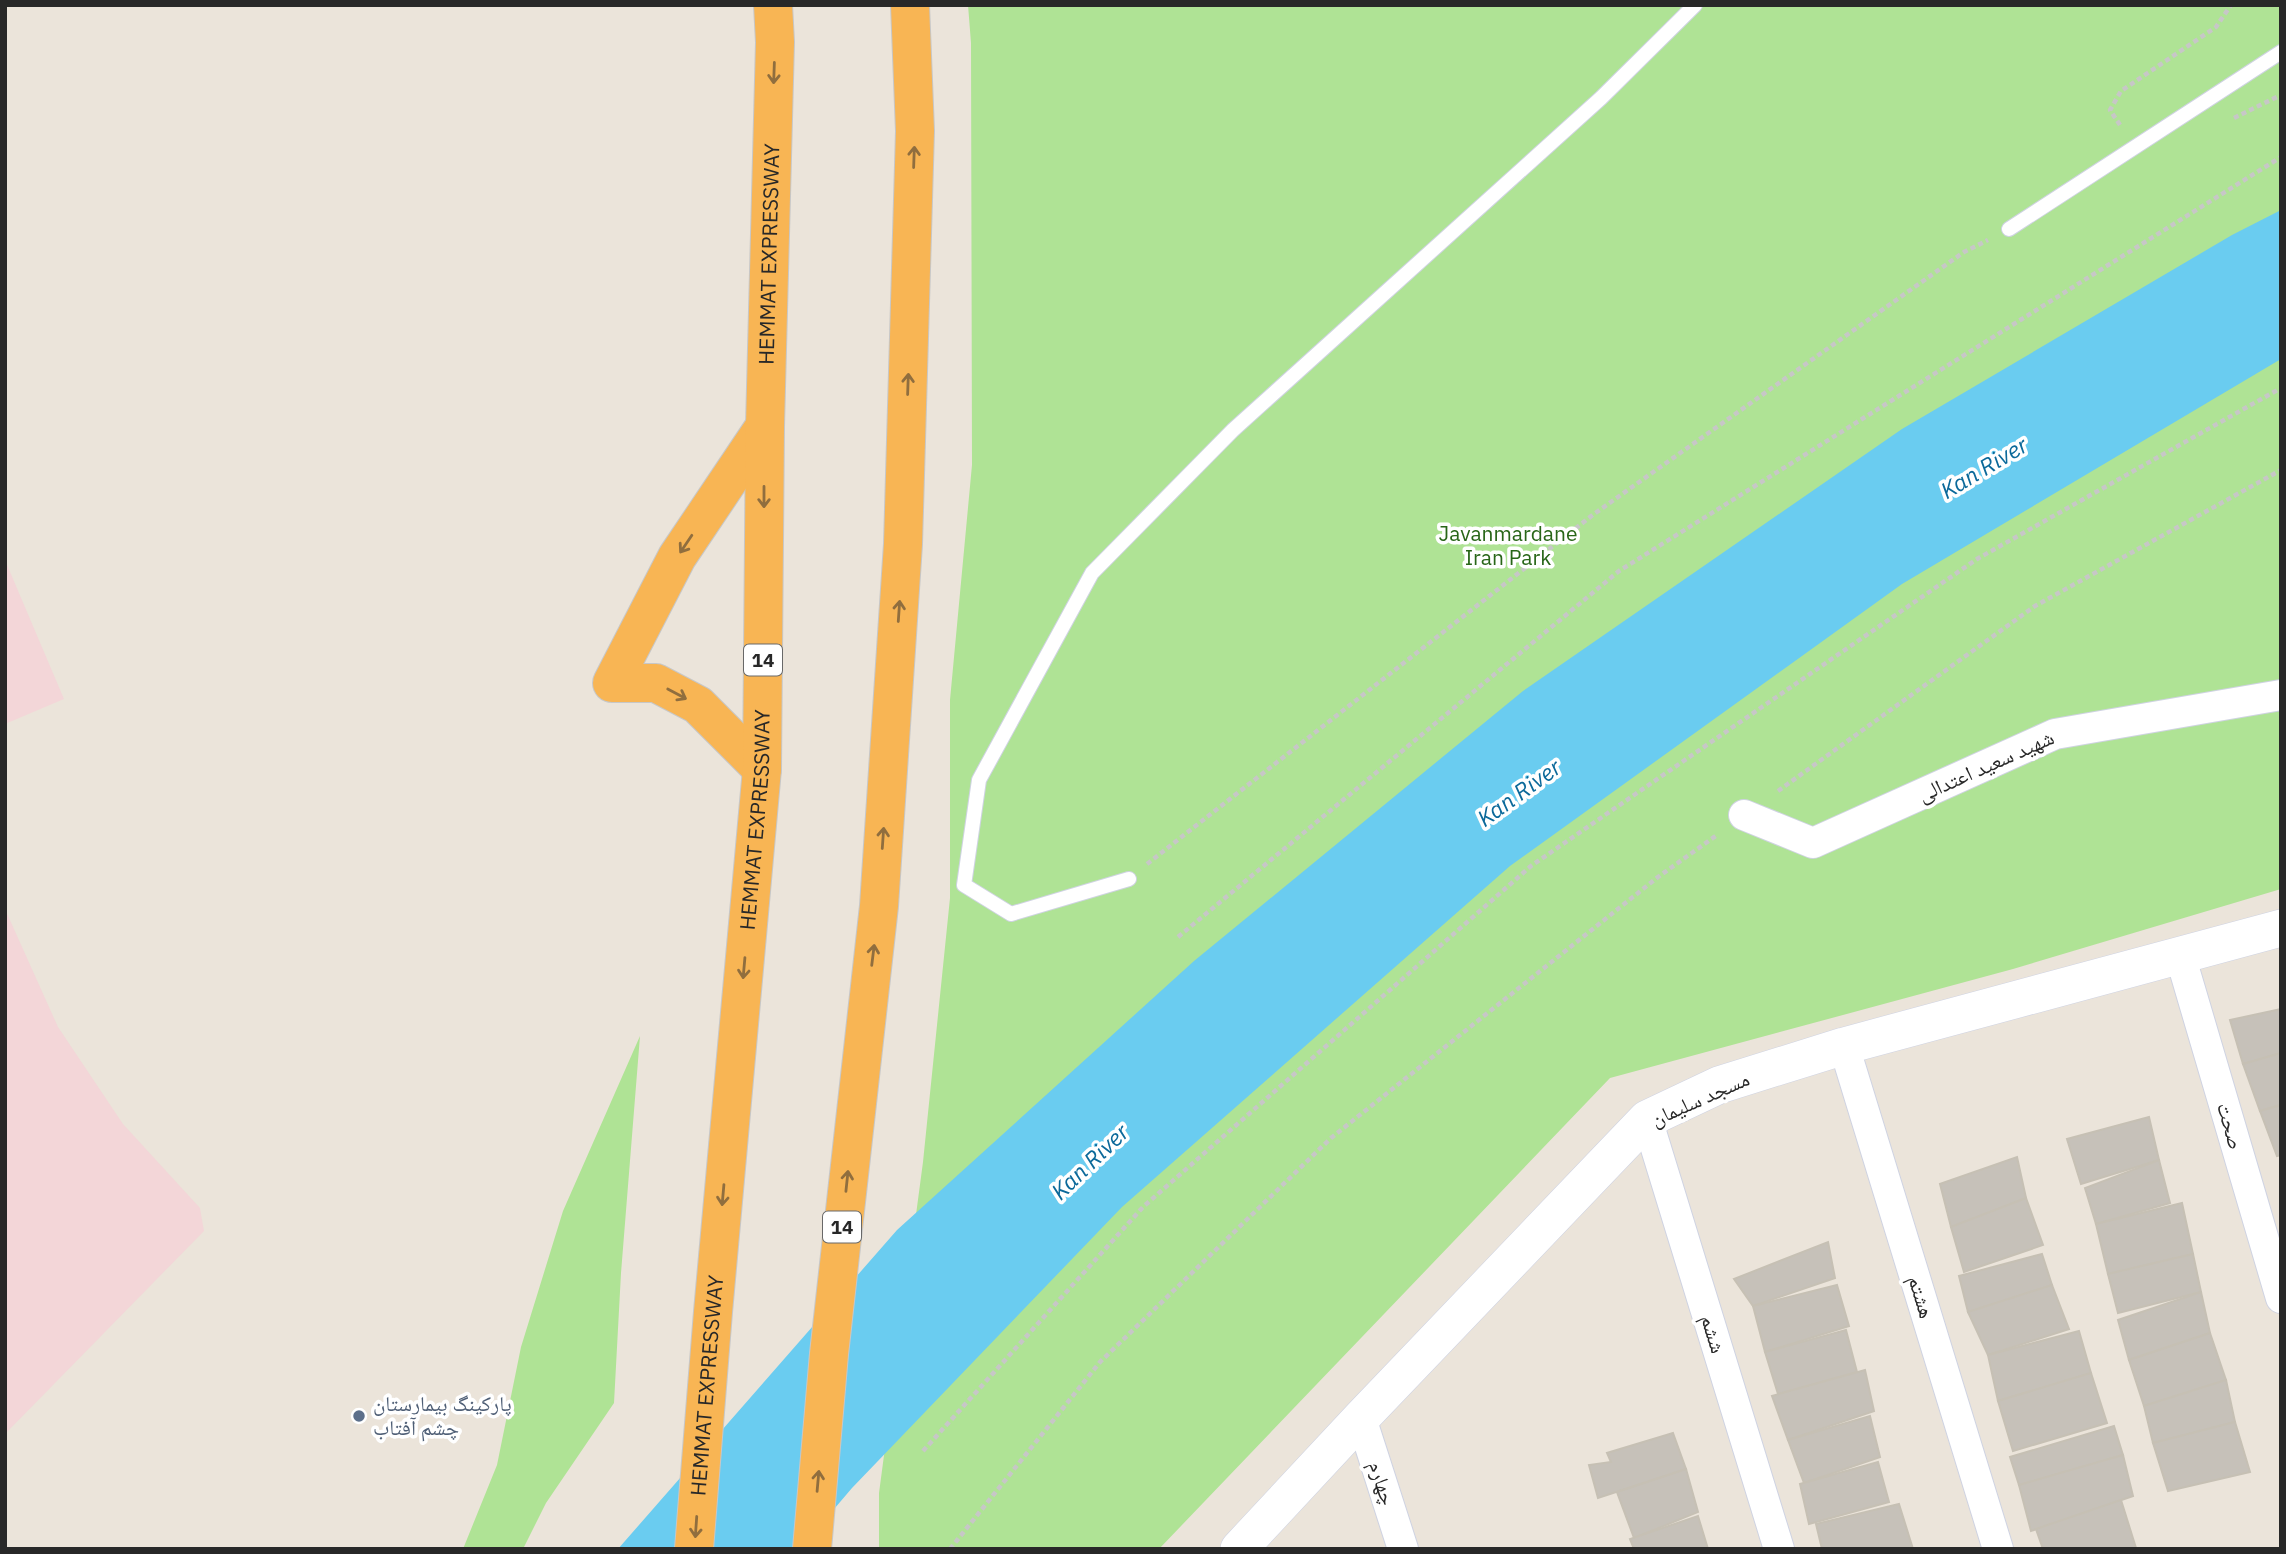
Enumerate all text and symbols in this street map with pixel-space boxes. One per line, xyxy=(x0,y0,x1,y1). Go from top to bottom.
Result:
one-way arrow xyxy=(768,62,781,85)
street label: HEMMAT EXPRESSWAY xyxy=(752,142,785,365)
one-way arrow xyxy=(908,145,921,168)
one-way arrow xyxy=(901,373,914,396)
water label: Kan River xyxy=(1934,429,2033,505)
one-way arrow xyxy=(757,485,771,508)
park label: Javanmardane Iran Park xyxy=(1438,519,1578,571)
one-way arrow xyxy=(679,534,693,553)
one-way arrow xyxy=(892,600,905,623)
road number: 14 xyxy=(744,645,782,676)
one-way arrow xyxy=(666,687,687,701)
street label: HEMMAT EXPRESSWAY xyxy=(733,709,776,931)
street label: شهید سعید اعتدالی xyxy=(1913,723,2058,808)
water label: Kan River xyxy=(1471,751,1567,833)
one-way arrow xyxy=(877,827,890,850)
one-way arrow xyxy=(867,944,880,967)
one-way arrow xyxy=(737,957,750,979)
street label: مسجد سلیمان xyxy=(1646,1064,1753,1132)
street label: صحت xyxy=(2211,1099,2251,1152)
water label: Kan River xyxy=(1044,1117,1135,1206)
one-way arrow xyxy=(841,1170,854,1193)
one-way arrow xyxy=(716,1183,729,1206)
road number: 14 xyxy=(823,1212,861,1242)
street label: هشتم xyxy=(1901,1272,1942,1322)
street label: HEMMAT EXPRESSWAY xyxy=(683,1273,729,1497)
street label: ششم xyxy=(1694,1311,1733,1357)
place label: پاركينگ بيمارستان چشم آفتاب xyxy=(373,1389,512,1442)
marker: پاركينگ بيمارستان چشم آفتاب xyxy=(351,1408,367,1424)
street label: چهارم xyxy=(1362,1457,1403,1509)
one-way arrow xyxy=(812,1470,825,1493)
one-way arrow xyxy=(689,1515,702,1538)

